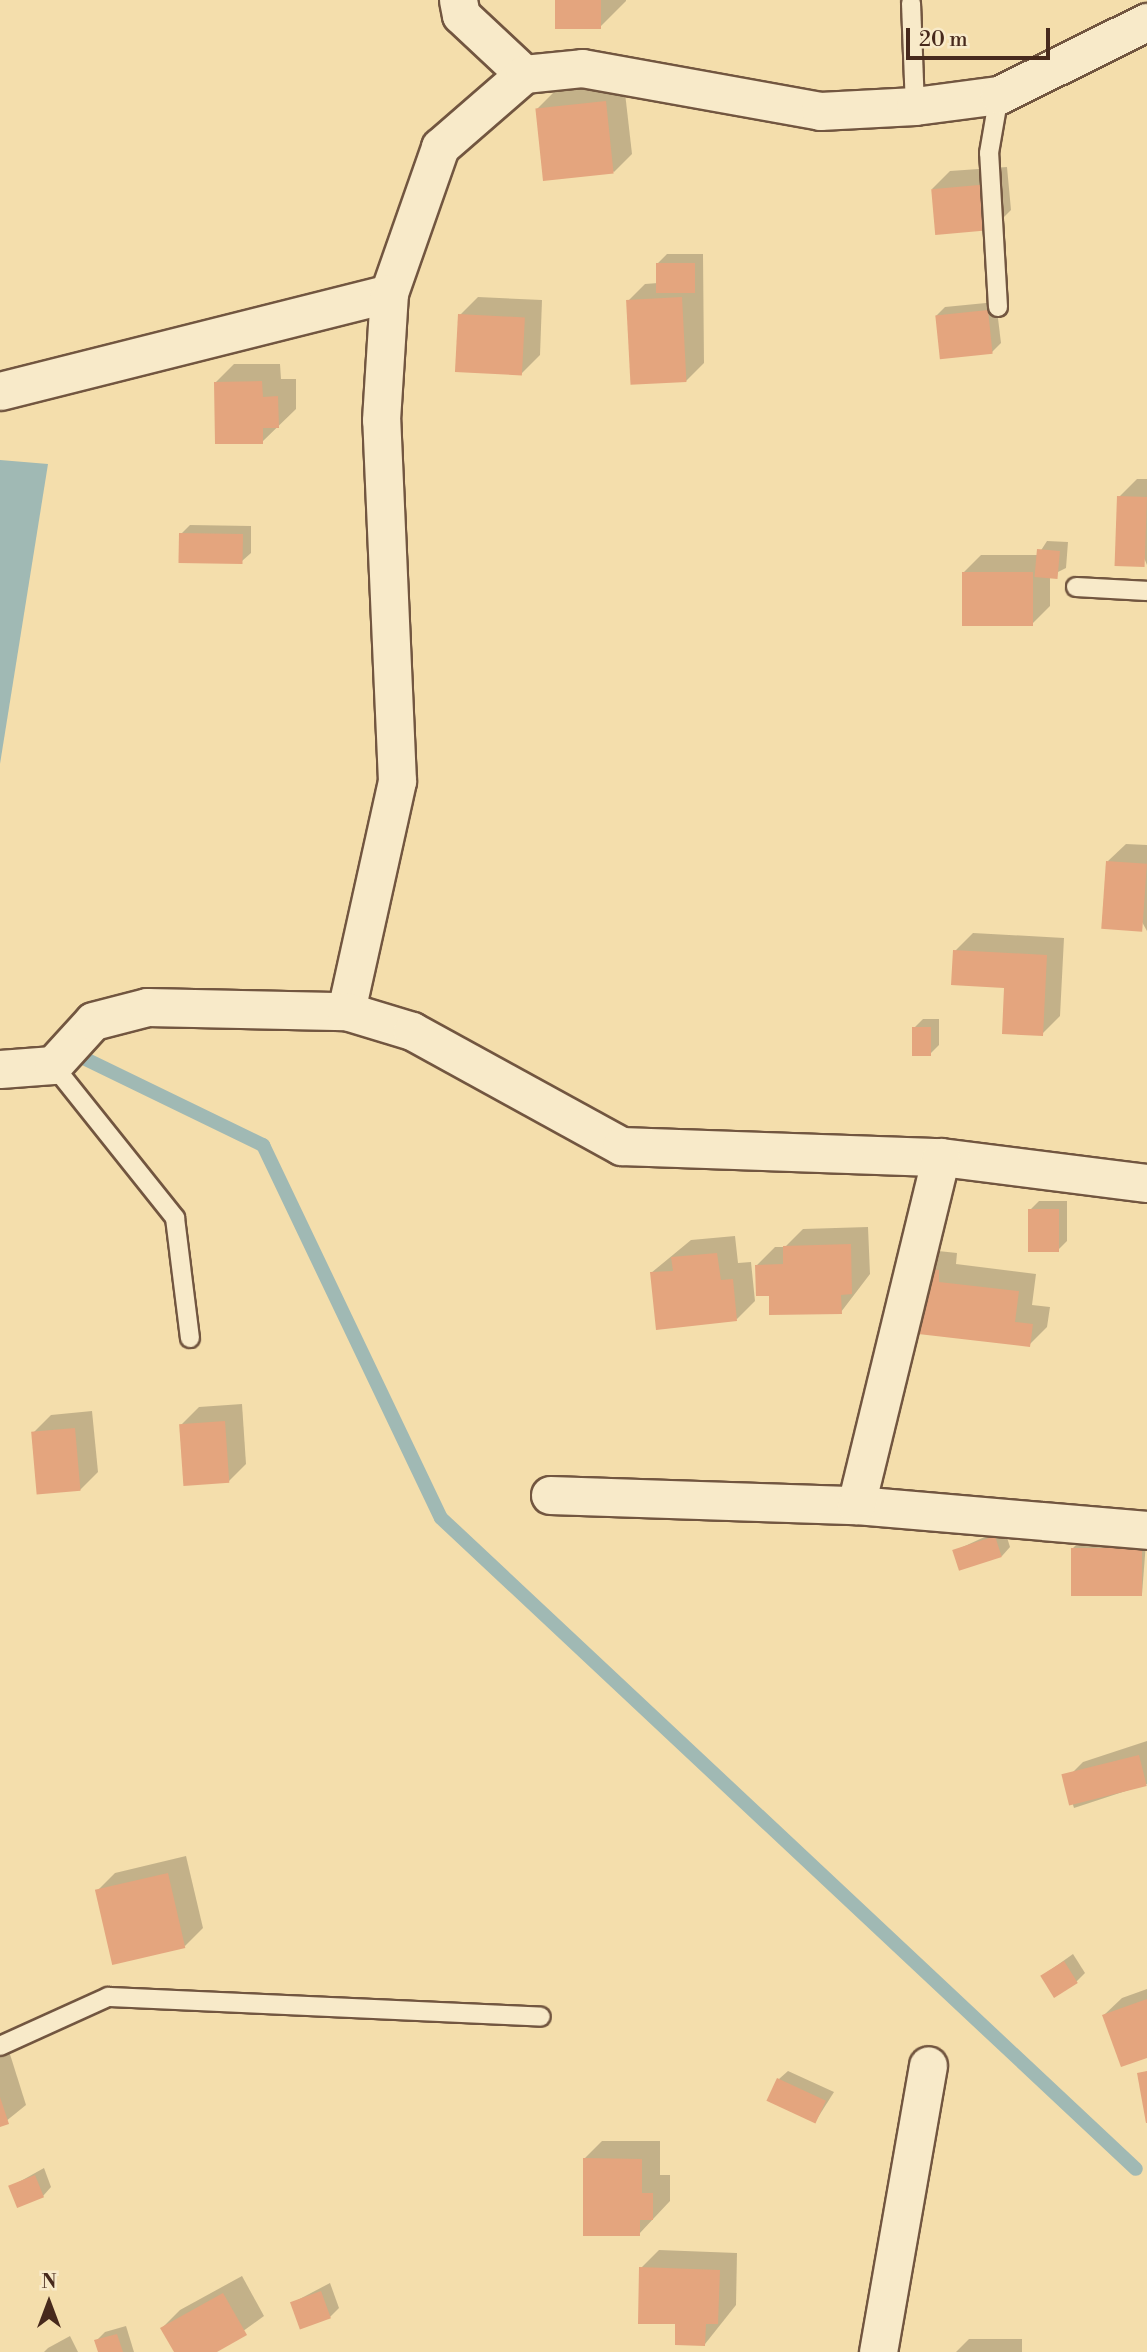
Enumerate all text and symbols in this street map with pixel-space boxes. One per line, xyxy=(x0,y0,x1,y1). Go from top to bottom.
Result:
scale bar xyxy=(909,14,1052,58)
text: 20 m xyxy=(919,27,968,53)
north arrow xyxy=(14,2268,84,2338)
text: N xyxy=(41,2270,57,2294)

